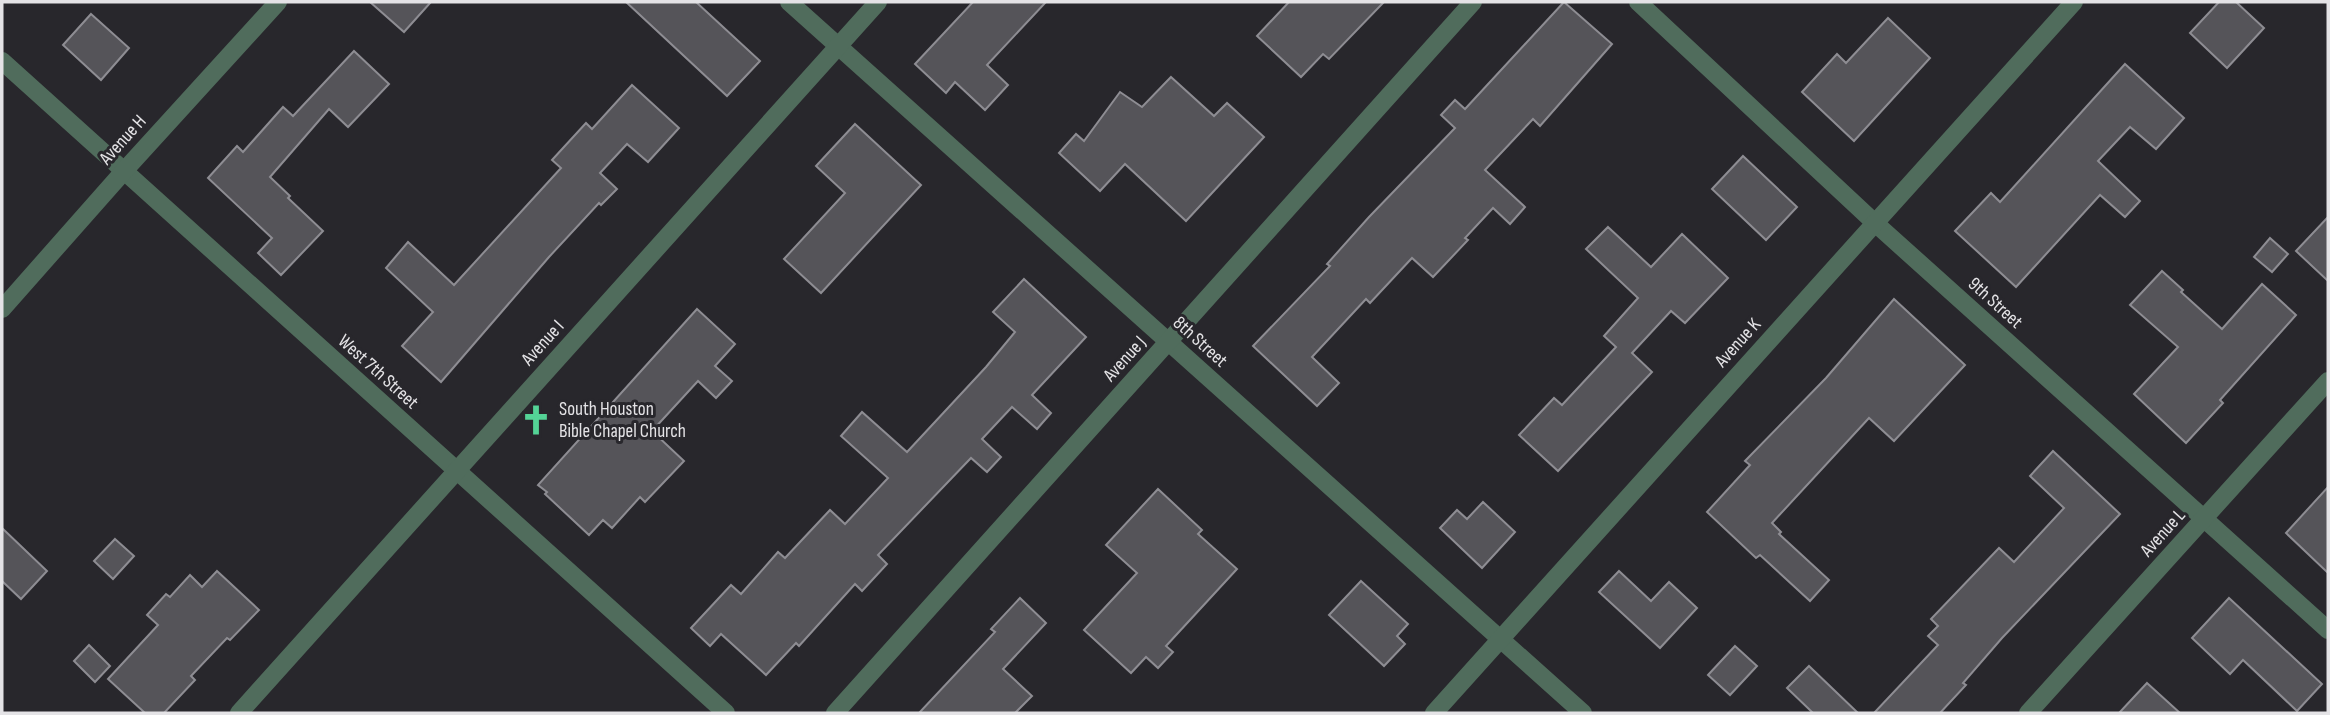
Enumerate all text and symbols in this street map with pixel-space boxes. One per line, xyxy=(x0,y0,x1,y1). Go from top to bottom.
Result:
street label: Avenue H xyxy=(94,110,151,170)
street label: 9th Street xyxy=(1963,273,2027,334)
street label: 8th Street xyxy=(1168,312,1232,373)
street label: Avenue K xyxy=(1709,313,1766,373)
street label: Avenue I xyxy=(516,315,569,371)
street label: West 7th Street xyxy=(333,330,423,414)
street label: Avenue J xyxy=(1098,331,1151,387)
place label: South Houston Bible Chapel Church xyxy=(559,398,686,443)
church icon: South Houston Bible Chapel Church xyxy=(519,403,553,437)
street label: Avenue L xyxy=(2135,504,2190,562)

